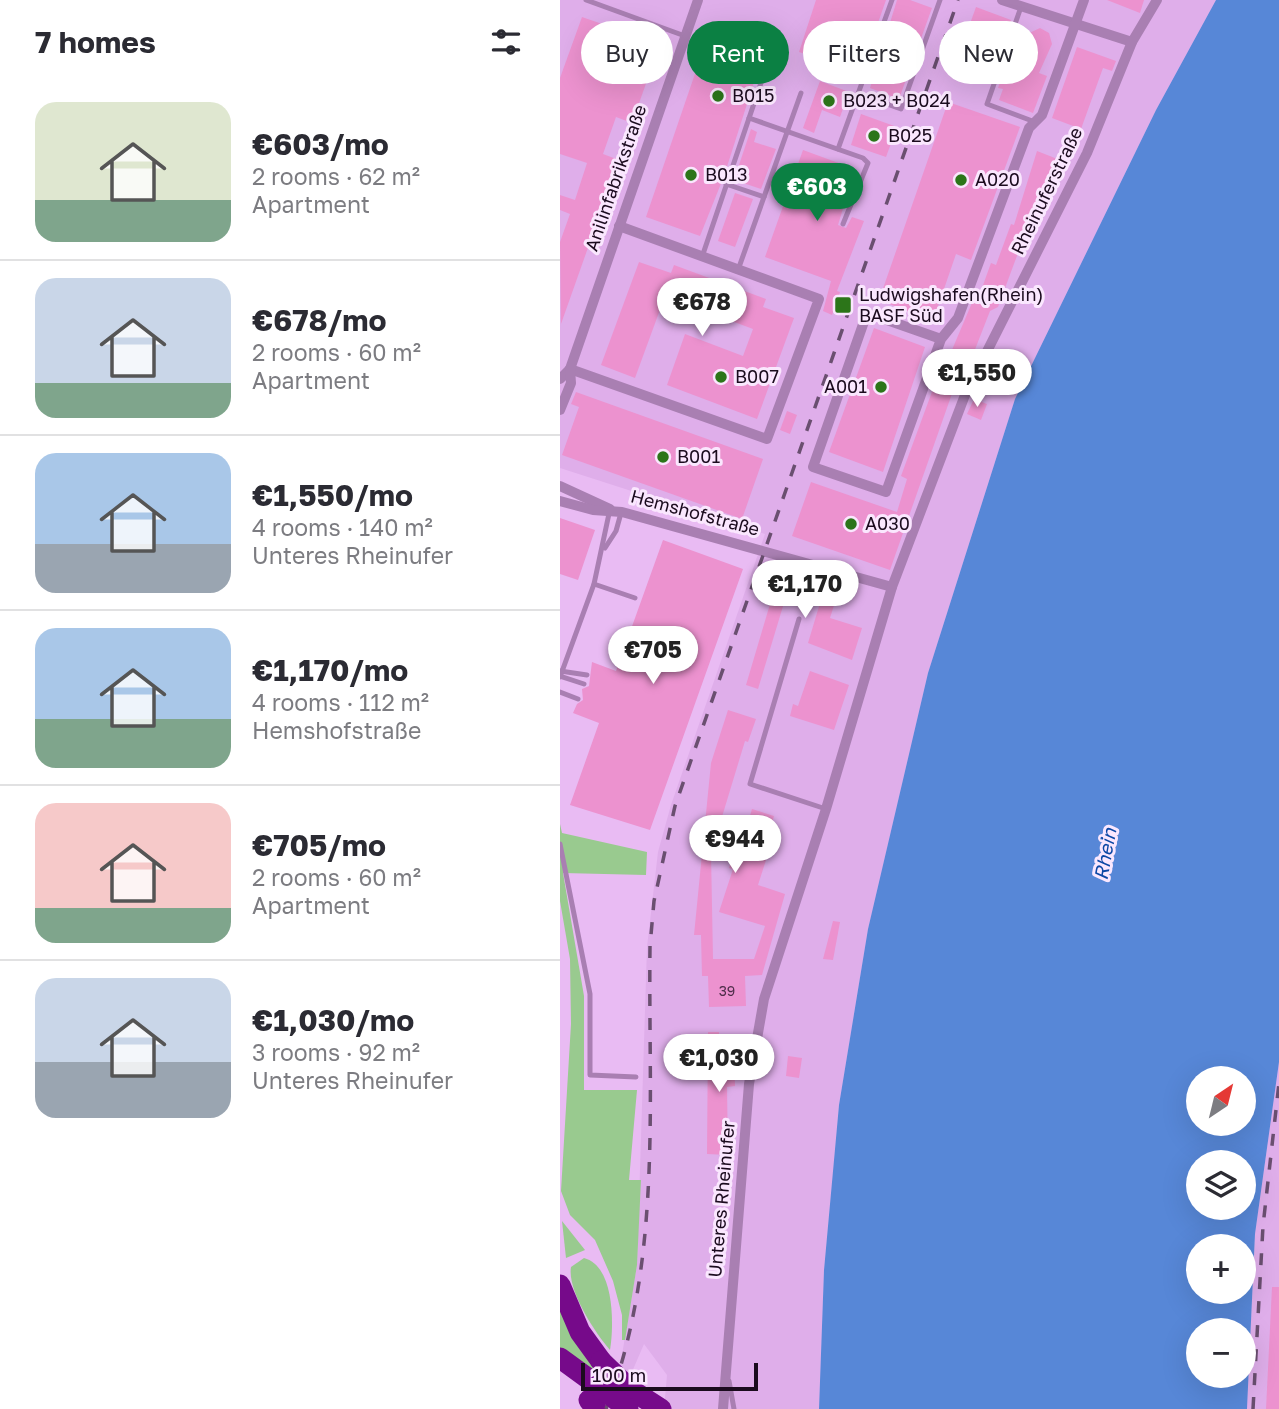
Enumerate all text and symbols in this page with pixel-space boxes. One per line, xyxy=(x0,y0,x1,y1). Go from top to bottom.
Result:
chip: Buy xyxy=(581,21,673,84)
chip: Rent xyxy=(687,21,789,84)
chip: Filters xyxy=(803,21,925,84)
chip: New xyxy=(939,21,1038,84)
icon: filters xyxy=(487,23,525,61)
text: 7 homes xyxy=(35,24,156,60)
place label: B015 xyxy=(732,84,774,106)
marker: B015 xyxy=(710,88,726,104)
place label: B023 + B024 xyxy=(843,89,951,111)
marker: B023 + B024 xyxy=(821,93,837,109)
street label: Anilinfabrikstraße xyxy=(580,101,650,254)
street label: Rheinuferstraße xyxy=(1006,123,1086,258)
place label: B025 xyxy=(888,124,932,146)
text: €603/mo xyxy=(252,126,389,162)
marker: B025 xyxy=(866,128,882,144)
icon: home xyxy=(91,130,175,214)
text: 2 rooms · 62 m² xyxy=(252,162,420,190)
place label: B013 xyxy=(705,163,747,185)
pin: €603 xyxy=(776,164,858,223)
marker: B013 xyxy=(683,167,699,183)
place label: A020 xyxy=(975,168,1020,190)
text: €603 xyxy=(787,172,847,200)
marker: A020 xyxy=(953,172,969,188)
text: Apartment xyxy=(252,190,370,218)
pin: €678 xyxy=(661,278,743,338)
place label: Ludwigshafen(Rhein) BASF Süd xyxy=(859,283,1043,326)
text: €678 xyxy=(673,287,731,315)
marker: Ludwigshafen(Rhein) BASF Süd xyxy=(833,295,853,315)
text: €678/mo xyxy=(252,302,386,338)
icon: home xyxy=(91,306,175,390)
text: 2 rooms · 60 m² xyxy=(252,338,421,366)
pin: €1,550 xyxy=(920,350,1034,409)
text: €1,550 xyxy=(938,358,1016,386)
place label: B007 xyxy=(735,365,779,387)
text: Apartment xyxy=(252,366,370,394)
marker: B007 xyxy=(713,369,729,385)
place label: A001 xyxy=(824,375,867,397)
marker: A001 xyxy=(873,379,889,395)
place label: B001 xyxy=(677,445,720,467)
marker: B001 xyxy=(655,449,671,465)
text: €1,550/mo xyxy=(252,477,413,513)
icon: home xyxy=(91,481,175,565)
street label: Hemshofstraße xyxy=(628,484,762,540)
place label: A030 xyxy=(865,512,910,534)
text: 4 rooms · 140 m² xyxy=(252,513,433,541)
marker: A030 xyxy=(843,516,859,532)
text: Unteres Rheinufer xyxy=(252,541,453,569)
pin: €1,170 xyxy=(748,560,862,620)
text: €1,170 xyxy=(768,569,842,597)
pin: €705 xyxy=(612,626,694,686)
text: €705 xyxy=(624,635,682,663)
text: €1,170/mo xyxy=(252,652,408,688)
icon: home xyxy=(91,656,175,740)
text: 4 rooms · 112 m² xyxy=(252,688,429,716)
text: Hemshofstraße xyxy=(252,716,421,744)
pin: €944 xyxy=(694,816,776,875)
text: €944 xyxy=(705,824,765,852)
water label: Rhein xyxy=(1089,825,1121,882)
text: €705/mo xyxy=(252,827,386,863)
icon: home xyxy=(91,831,175,915)
text: 2 rooms · 60 m² xyxy=(252,863,421,891)
text: Apartment xyxy=(252,891,370,919)
house number: 39 xyxy=(719,982,735,999)
text: €1,030/mo xyxy=(252,1002,414,1038)
icon: home xyxy=(91,1006,175,1090)
pin: €1,030 xyxy=(662,1034,776,1094)
text: 3 rooms · 92 m² xyxy=(252,1038,420,1066)
text: €1,030 xyxy=(679,1043,759,1071)
text: Unteres Rheinufer xyxy=(252,1066,453,1094)
north arrow xyxy=(1186,1066,1256,1136)
map controls xyxy=(1186,1066,1256,1388)
street label: Unteres Rheinufer xyxy=(703,1120,739,1278)
button: layers xyxy=(1186,1150,1256,1220)
button: + xyxy=(1186,1234,1256,1304)
button: − xyxy=(1186,1318,1256,1388)
scale bar xyxy=(581,1360,758,1392)
text: 100 m xyxy=(592,1363,646,1386)

